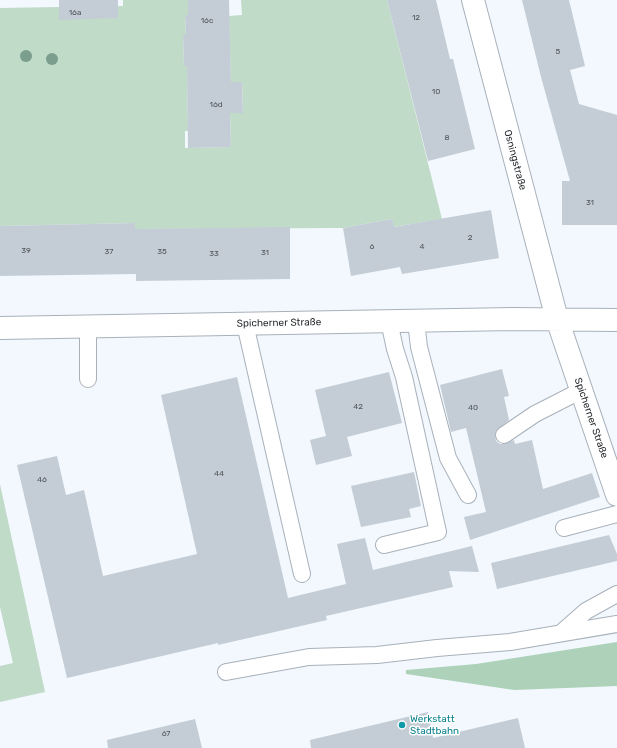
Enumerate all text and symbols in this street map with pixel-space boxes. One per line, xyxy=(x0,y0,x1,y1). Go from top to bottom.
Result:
house number: 16a xyxy=(69,8,81,18)
house number: 12 xyxy=(412,13,420,23)
house number: 16c xyxy=(201,16,213,26)
house number: 5 xyxy=(556,47,560,57)
house number: 10 xyxy=(432,87,440,97)
house number: 16d xyxy=(209,100,223,110)
street label: Osningstraße xyxy=(501,128,529,192)
house number: 8 xyxy=(444,133,450,143)
house number: 31 xyxy=(586,198,594,208)
house number: 2 xyxy=(468,233,472,243)
house number: 6 xyxy=(370,242,374,252)
house number: 4 xyxy=(420,242,424,252)
house number: 39 xyxy=(21,246,31,256)
house number: 37 xyxy=(105,247,113,257)
house number: 35 xyxy=(157,247,167,257)
house number: 31 xyxy=(261,248,269,258)
house number: 33 xyxy=(209,249,219,259)
street label: Spicherner Straße xyxy=(237,316,321,330)
street label: Spicherner Straße xyxy=(572,376,610,460)
house number: 42 xyxy=(353,402,363,412)
house number: 40 xyxy=(468,403,478,413)
house number: 44 xyxy=(214,469,224,479)
house number: 46 xyxy=(37,475,47,485)
place label: Werkstatt Stadtbahn xyxy=(410,713,459,736)
marker: Werkstatt Stadtbahn xyxy=(397,720,407,730)
house number: 67 xyxy=(162,729,170,739)

